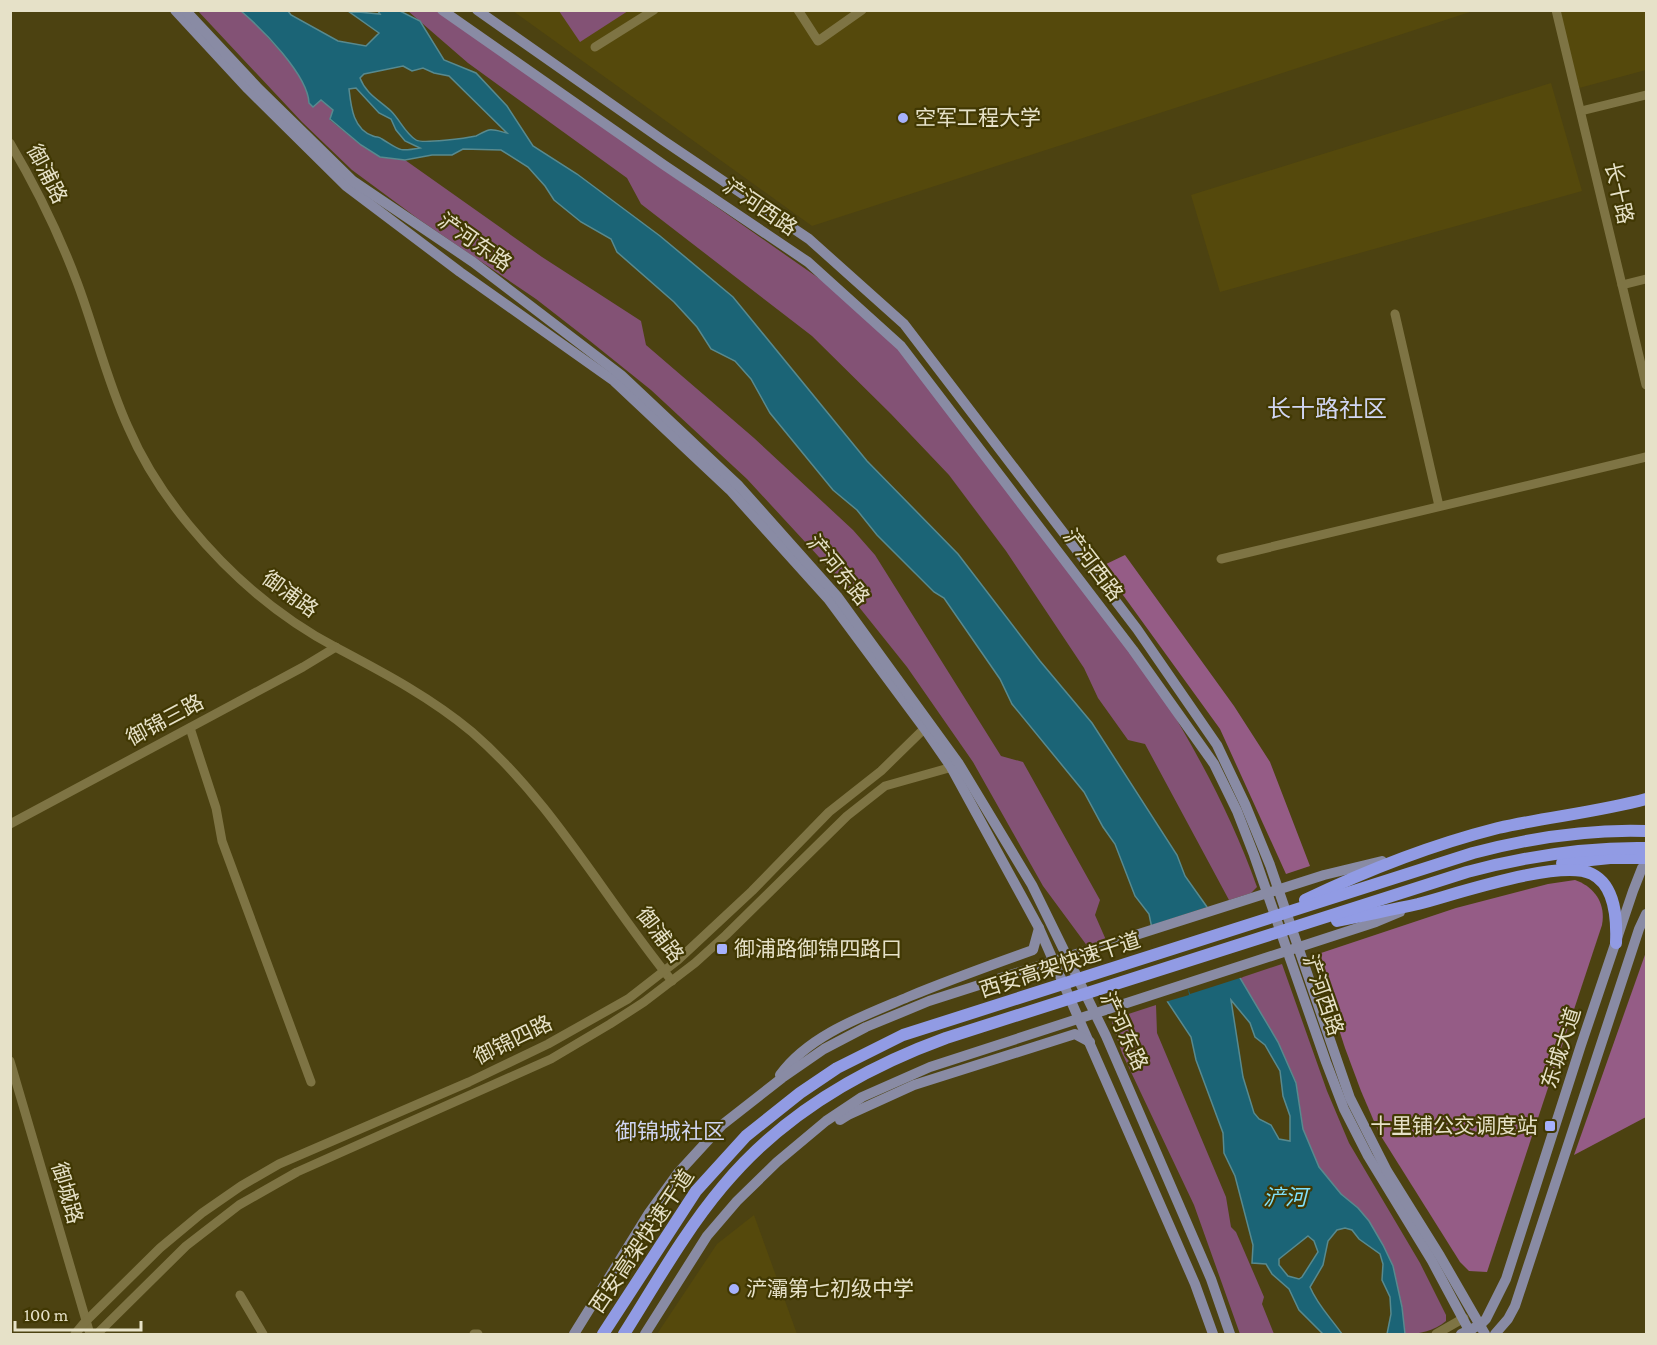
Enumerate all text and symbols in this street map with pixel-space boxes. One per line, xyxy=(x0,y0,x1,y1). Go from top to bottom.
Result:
place label: 空军工程大学 xyxy=(915,106,1041,130)
marker: 空军工程大学 xyxy=(896,111,910,125)
street label: 御浦路 xyxy=(22,140,72,208)
street label: 长十路 xyxy=(1600,160,1638,226)
street label: 浐河西路 xyxy=(718,174,802,240)
street label: 浐河东路 xyxy=(434,208,516,276)
district label: 长十路社区 xyxy=(1267,395,1387,422)
street label: 浐河西路 xyxy=(1058,524,1128,606)
street label: 浐河东路 xyxy=(802,530,874,610)
street label: 御浦路 xyxy=(257,566,323,622)
street label: 御锦三路 xyxy=(122,690,208,750)
street label: 御浦路 xyxy=(631,903,689,967)
street label: 西安高架快速干道 xyxy=(976,928,1144,1002)
place label: 御浦路御锦四路口 xyxy=(734,937,902,961)
marker: 御浦路御锦四路口 xyxy=(715,942,729,956)
street label: 浐河西路 xyxy=(1298,951,1348,1039)
street label: 浐河东路 xyxy=(1095,988,1153,1074)
street label: 东城大道 xyxy=(1537,1004,1585,1092)
street label: 御锦四路 xyxy=(470,1011,556,1069)
place label: 十里铺公交调度站 xyxy=(1370,1114,1538,1138)
district label: 御锦城社区 xyxy=(615,1119,725,1144)
marker: 十里铺公交调度站 xyxy=(1543,1119,1557,1133)
street label: 御城路 xyxy=(47,1159,87,1227)
street label: 西安高架快速干道 xyxy=(585,1165,699,1317)
water label: 浐河 xyxy=(1263,1185,1311,1210)
place label: 浐灞第七初级中学 xyxy=(746,1277,914,1301)
marker: 浐灞第七初级中学 xyxy=(727,1282,741,1296)
scale bar xyxy=(15,1294,141,1332)
text: 100 m xyxy=(24,1305,69,1325)

